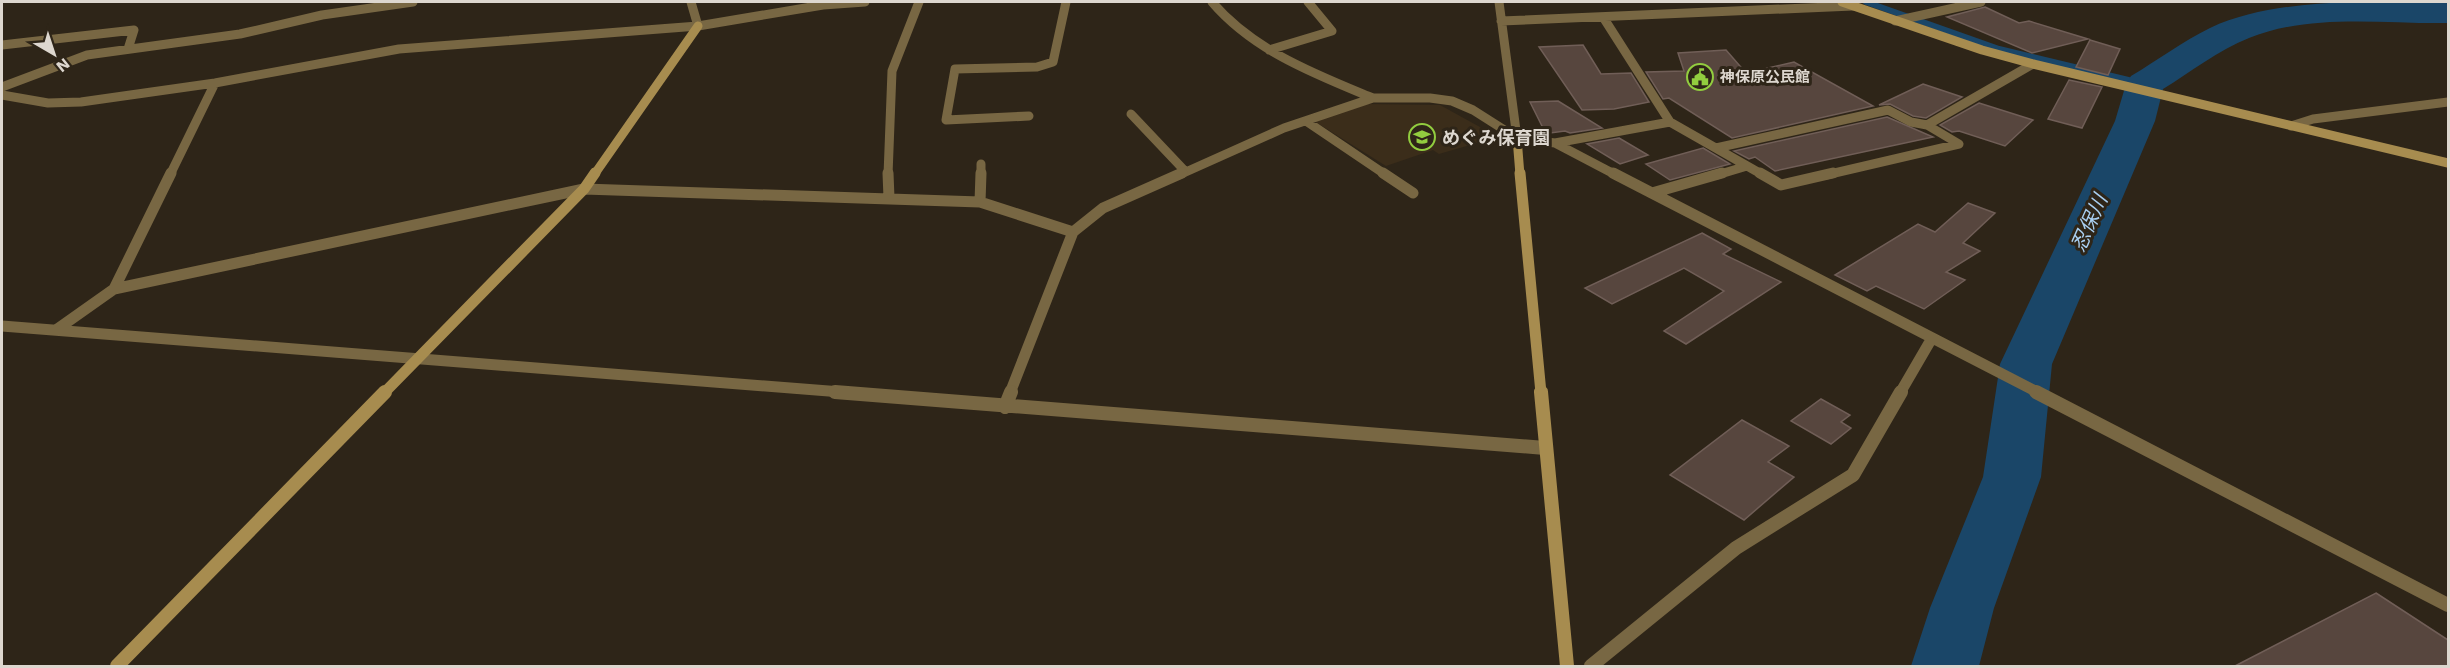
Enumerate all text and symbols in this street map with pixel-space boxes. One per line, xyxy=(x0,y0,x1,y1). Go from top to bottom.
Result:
north arrow xyxy=(24,24,84,84)
text: N xyxy=(53,54,74,76)
public building icon: 神保原公民館 xyxy=(1685,62,1715,92)
place label: 神保原公民館 xyxy=(1719,68,1810,86)
school or university icon: めぐみ保育園 xyxy=(1407,122,1437,152)
place label: めぐみ保育園 xyxy=(1442,127,1551,148)
water label: 忍保川 xyxy=(2066,189,2113,255)

